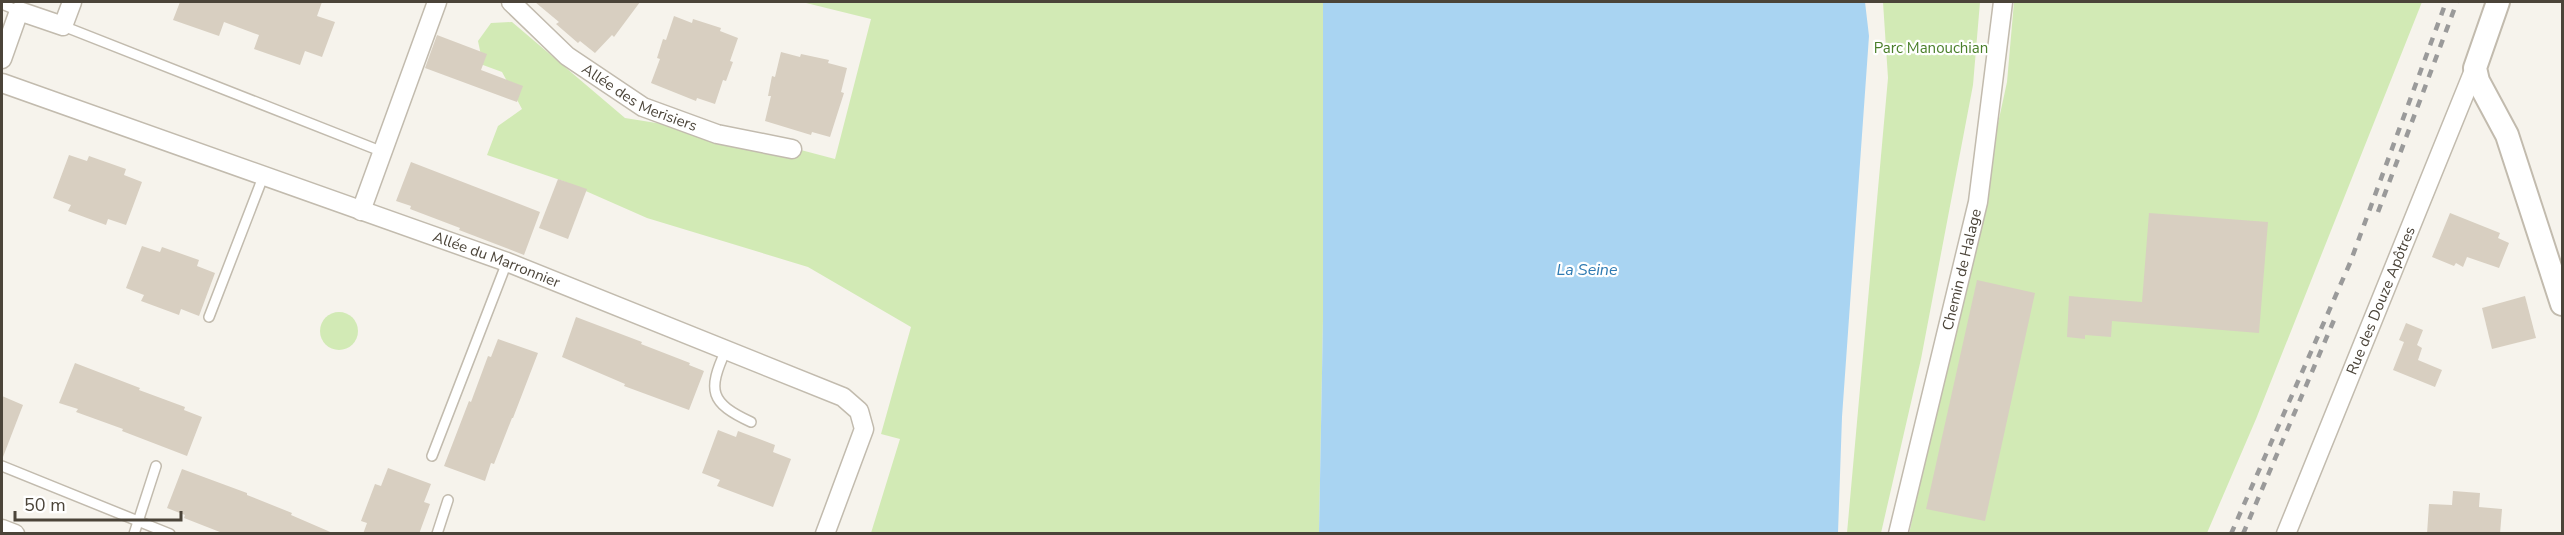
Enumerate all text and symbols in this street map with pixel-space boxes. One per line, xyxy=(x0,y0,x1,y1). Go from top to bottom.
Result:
park label: Parc Manouchian xyxy=(1874,38,1988,58)
street label: Allée des Merisiers xyxy=(578,59,700,136)
street label: Chemin de Halage xyxy=(1937,207,1986,332)
street label: Rue des Douze Apôtres xyxy=(2342,223,2420,378)
street label: Allée du Marronnier xyxy=(430,227,564,293)
water label: La Seine xyxy=(1557,259,1618,281)
scale bar xyxy=(15,484,182,522)
text: 50 m xyxy=(24,493,66,517)

